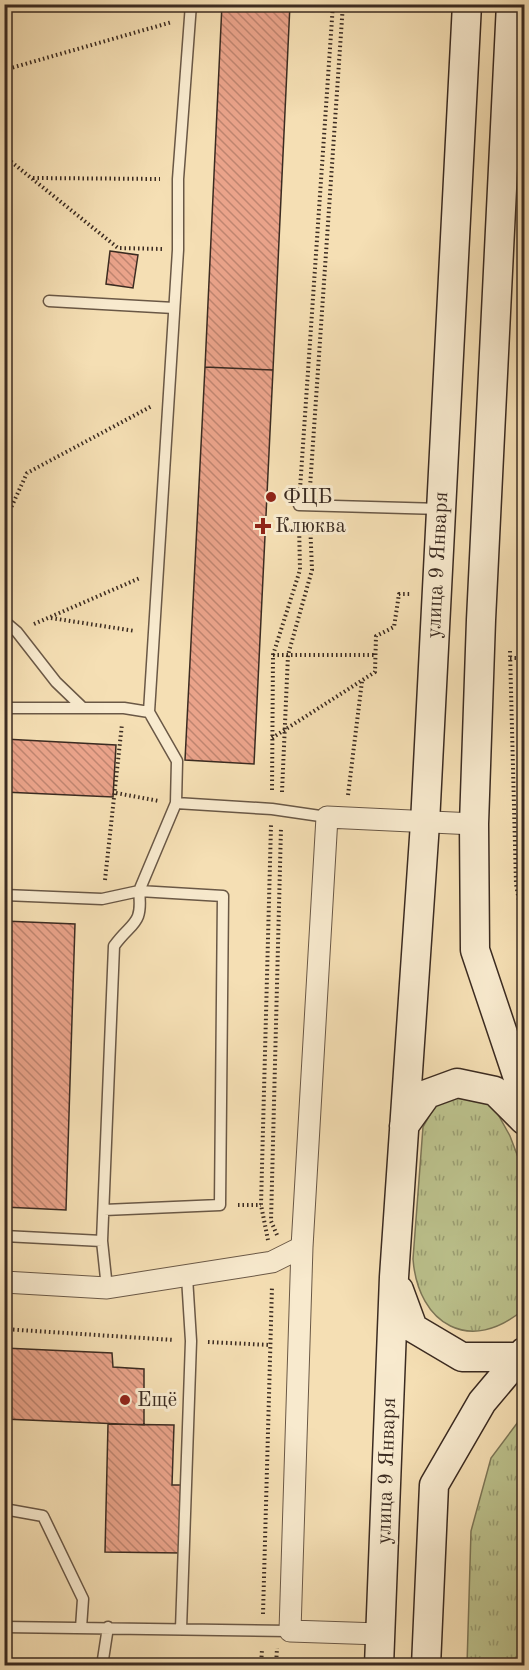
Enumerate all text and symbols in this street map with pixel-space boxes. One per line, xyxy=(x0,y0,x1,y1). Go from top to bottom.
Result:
place label: ФЦБ xyxy=(283,487,332,508)
marker: ФЦБ xyxy=(264,490,278,504)
street label: улица 9 Января xyxy=(424,491,452,639)
place label: Клюква xyxy=(275,516,346,537)
marker: Клюква xyxy=(256,519,270,533)
place label: Ещё xyxy=(137,1390,177,1411)
marker: Ещё xyxy=(118,1393,132,1407)
street label: улица 9 Января xyxy=(374,1397,400,1545)

